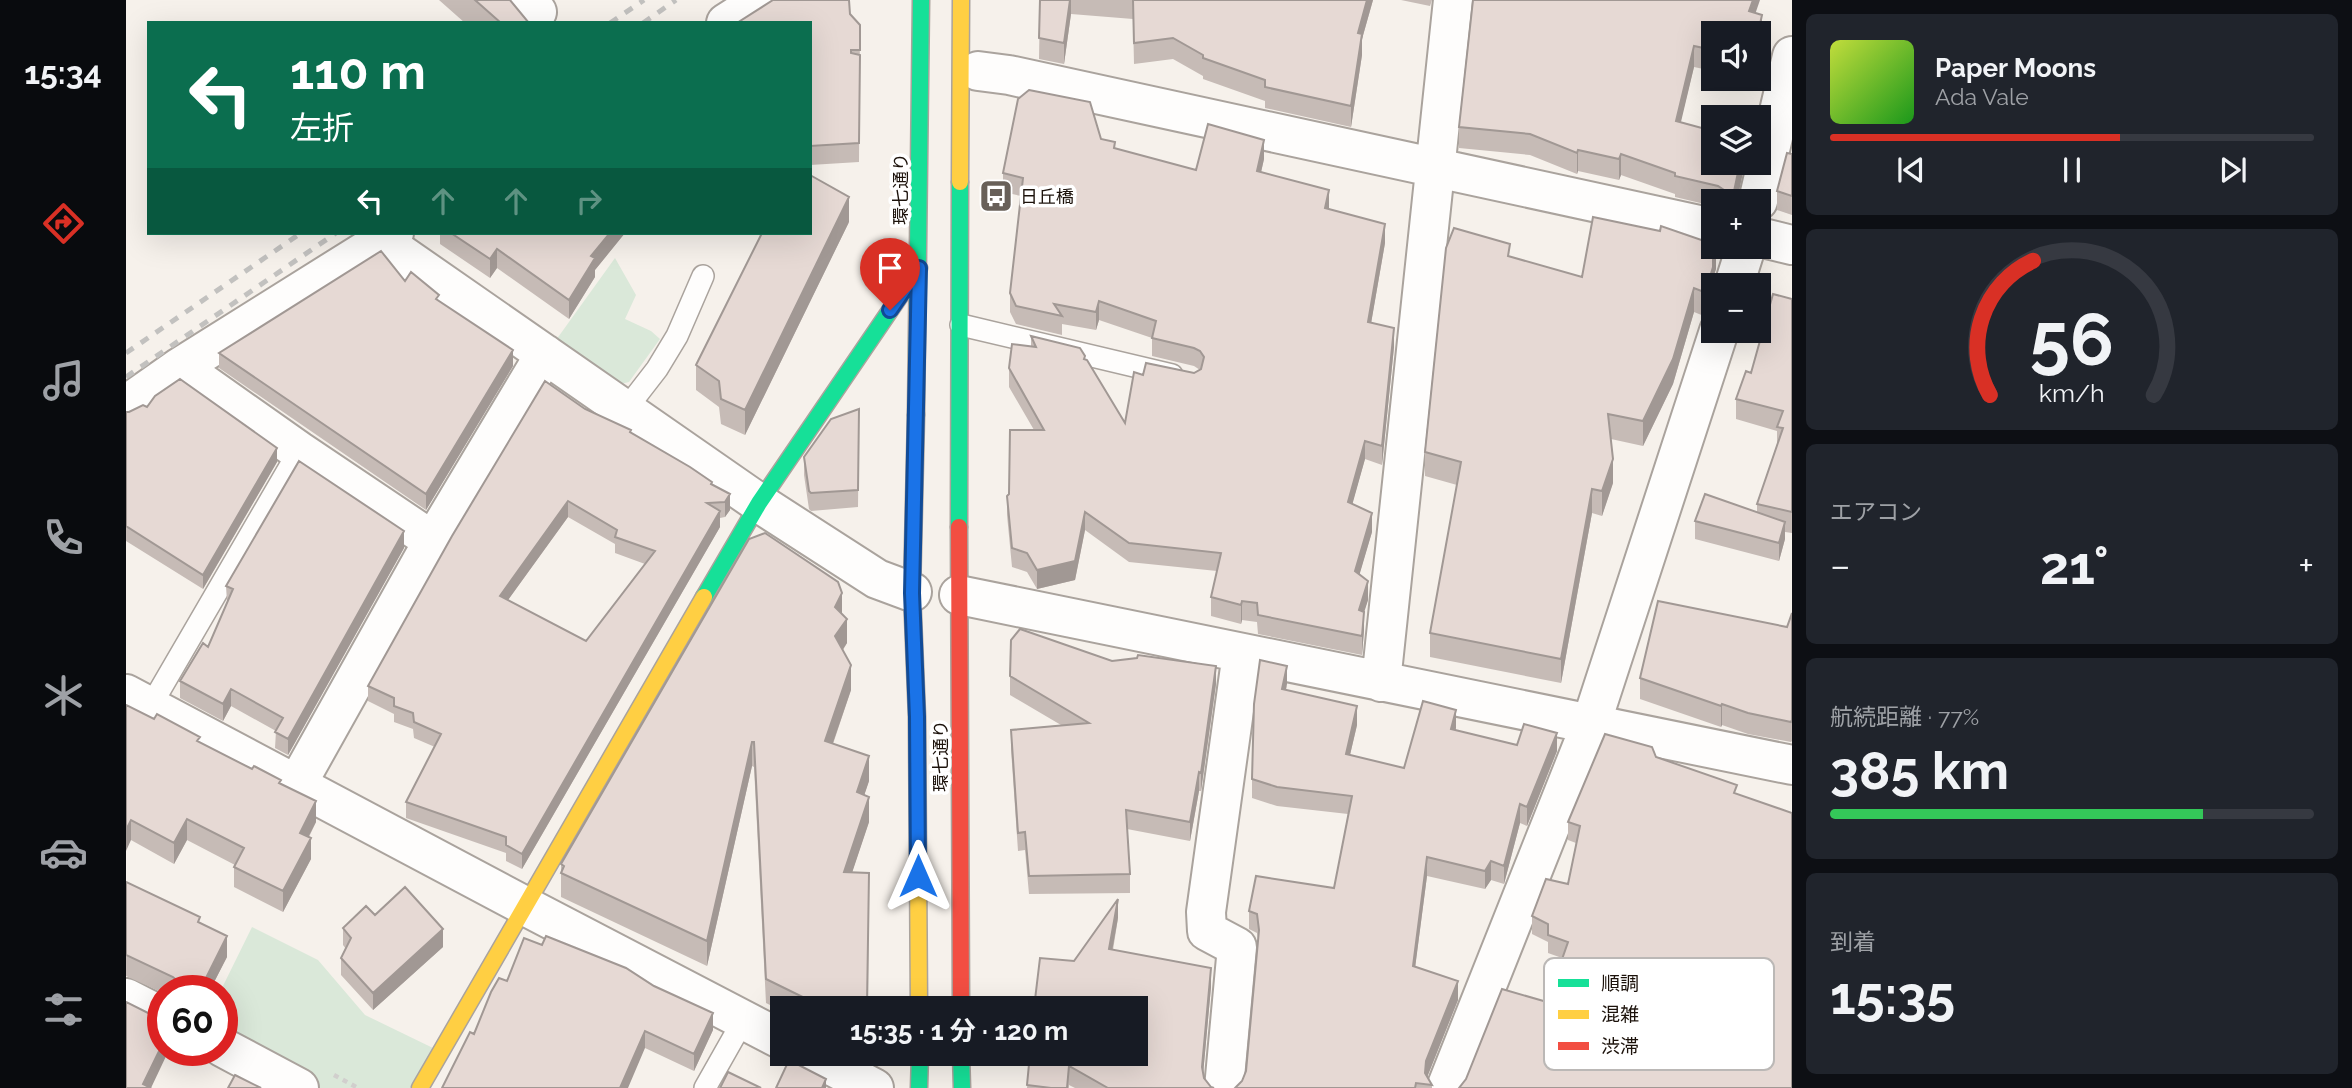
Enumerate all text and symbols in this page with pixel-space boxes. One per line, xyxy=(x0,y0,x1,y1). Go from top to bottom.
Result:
map controls xyxy=(1701,21,1771,343)
button: sound xyxy=(1701,21,1771,91)
text: 110 m xyxy=(290,43,426,100)
icon: left xyxy=(175,49,266,140)
text: Paper Moons xyxy=(1935,53,2096,83)
text: 15:34 xyxy=(24,54,102,91)
text: Ada Vale xyxy=(1935,83,2029,110)
button: layers xyxy=(1701,105,1771,175)
text: 左折 xyxy=(290,109,354,146)
icon: previous xyxy=(1892,151,1930,189)
icon: pause xyxy=(2053,151,2091,189)
icon: next xyxy=(2214,151,2252,189)
street label: 環七通り xyxy=(890,153,911,225)
bus stop icon: 日丘橋 xyxy=(977,177,1015,215)
icon: left xyxy=(351,182,389,220)
icon: ahead xyxy=(424,182,462,220)
icon: ahead xyxy=(497,182,535,220)
icon: right xyxy=(570,182,608,220)
place label: 日丘橋 xyxy=(1020,186,1074,207)
button: + xyxy=(1701,189,1771,259)
icon: directions xyxy=(39,199,88,248)
pin xyxy=(860,238,920,310)
icon: arrive xyxy=(871,249,909,287)
button: − xyxy=(1701,273,1771,343)
text: 56 xyxy=(2030,298,2114,383)
icon: music xyxy=(39,356,88,405)
text: km/h xyxy=(2039,378,2105,408)
text: エアコン xyxy=(1830,498,1922,525)
icon: phone xyxy=(39,513,88,562)
text: 21° xyxy=(2040,535,2109,596)
text: − xyxy=(1830,543,1850,588)
text: + xyxy=(2298,543,2314,588)
icon: climate xyxy=(39,671,88,720)
text: 航続距離 · 77% xyxy=(1830,703,1979,730)
street label: 環七通り xyxy=(930,720,951,792)
text: 385 km xyxy=(1830,740,2009,801)
icon: car xyxy=(39,828,88,877)
position arrow xyxy=(881,839,955,913)
text: 到着 xyxy=(1830,928,1876,955)
legend xyxy=(1544,958,1774,1070)
text: 15:35 xyxy=(1830,965,1955,1026)
text: 順調 xyxy=(1601,972,1639,994)
speed limit sign: 60 xyxy=(147,975,238,1066)
icon: filters xyxy=(39,985,88,1034)
text: 混雑 xyxy=(1601,1003,1639,1025)
text: 15:35 · 1 分 · 120 m xyxy=(850,1016,1068,1046)
text: 渋滞 xyxy=(1601,1035,1639,1057)

